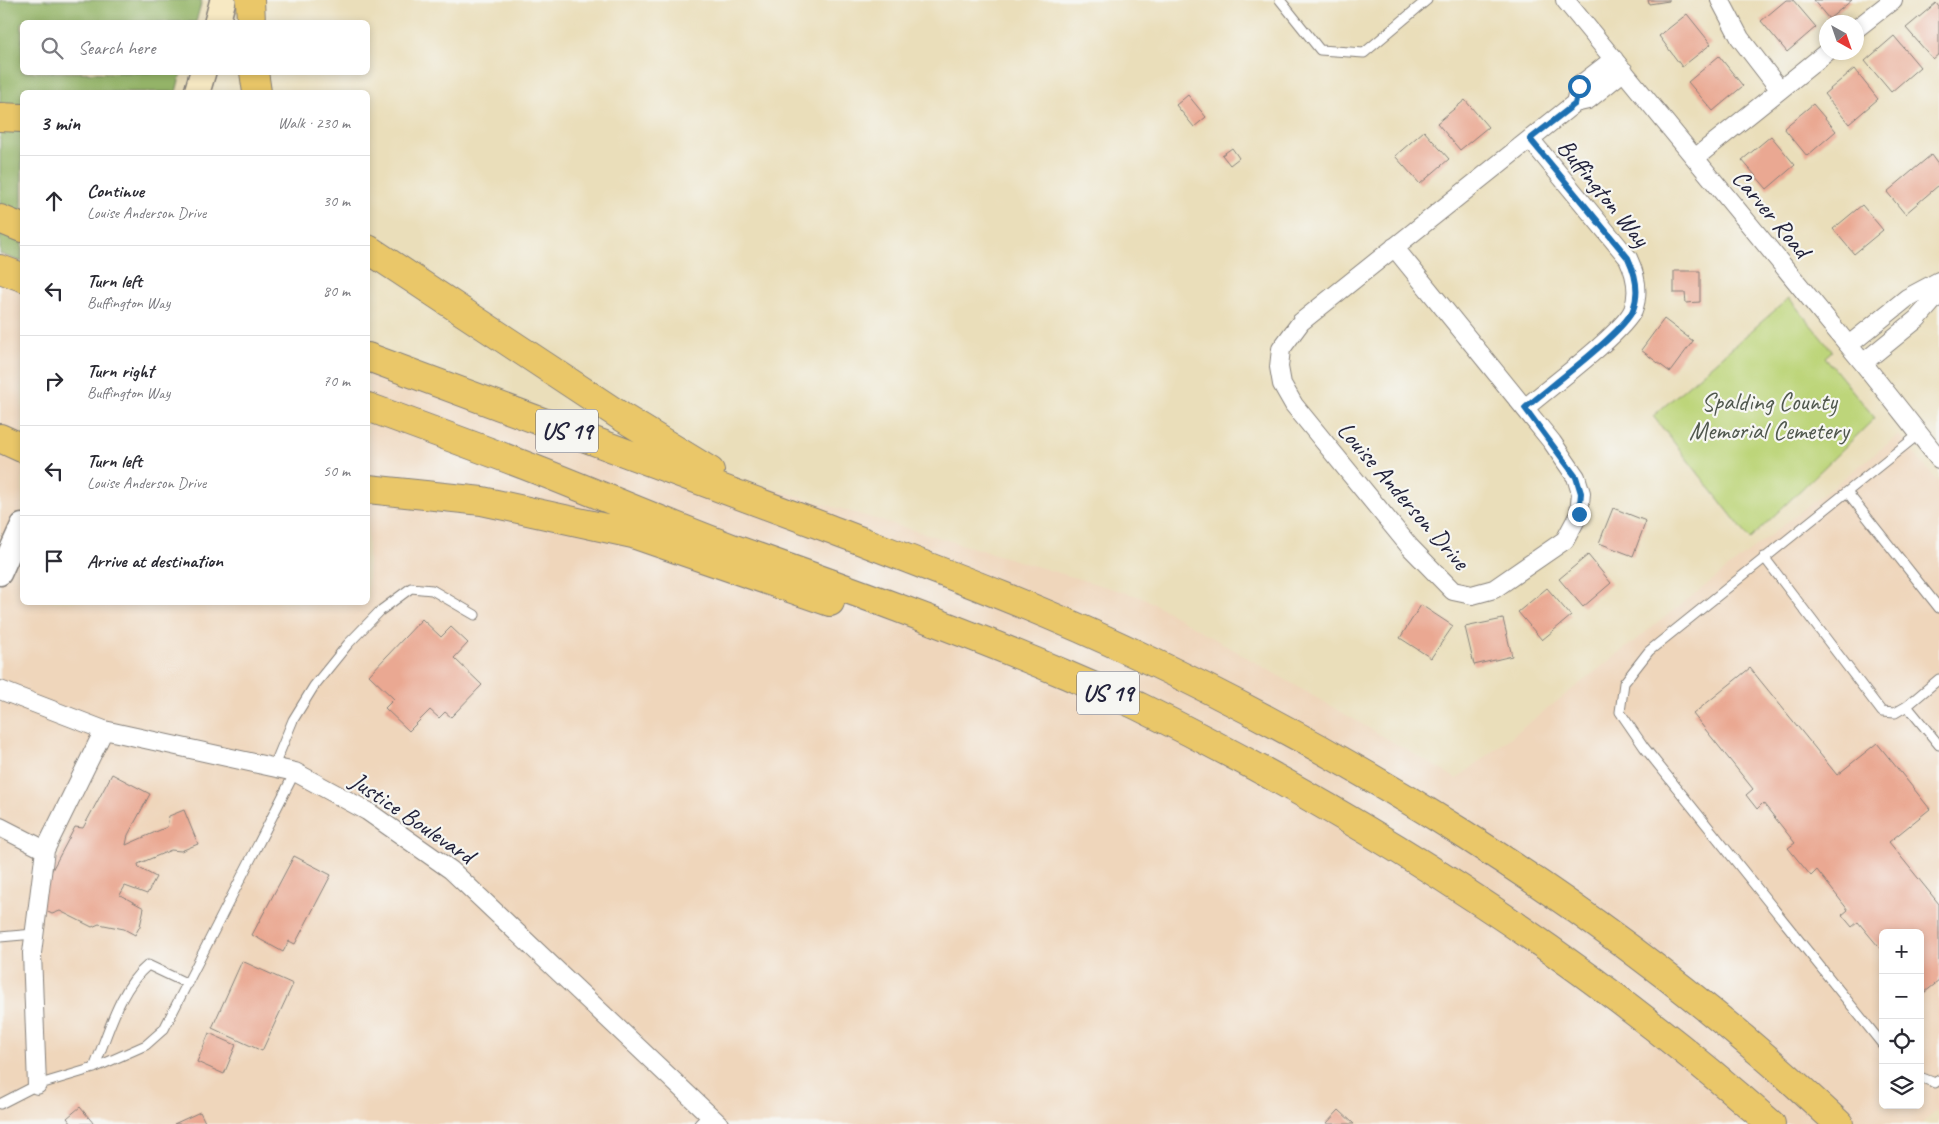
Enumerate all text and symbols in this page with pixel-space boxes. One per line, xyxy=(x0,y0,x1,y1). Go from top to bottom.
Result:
north arrow xyxy=(1819,15,1864,60)
search box xyxy=(20,20,370,75)
icon: search xyxy=(38,34,66,62)
text: Search here xyxy=(78,36,155,60)
route start xyxy=(1568,75,1591,98)
text: 3 min xyxy=(40,110,80,136)
text: Walk · 230 m xyxy=(278,113,350,133)
street label: Buffington Way xyxy=(1550,132,1657,254)
street label: Carver Road xyxy=(1725,163,1820,268)
text: Continue xyxy=(87,179,144,203)
icon: ahead xyxy=(40,187,68,215)
text: 30 m xyxy=(323,191,350,211)
text: Louise Anderson Drive xyxy=(87,203,206,223)
text: Turn left xyxy=(87,269,142,293)
icon: left xyxy=(40,277,68,305)
text: 80 m xyxy=(323,281,350,301)
text: Buffington Way xyxy=(87,293,170,313)
text: Turn right xyxy=(87,359,154,383)
icon: right xyxy=(40,367,68,395)
text: 70 m xyxy=(323,371,350,391)
text: Buffington Way xyxy=(87,383,170,403)
park label: Spalding County Memorial Cemetery xyxy=(1689,386,1851,447)
road number: US 19 xyxy=(536,410,598,452)
street label: Louise Anderson Drive xyxy=(1330,415,1478,578)
text: Turn left xyxy=(87,449,142,473)
icon: left xyxy=(40,457,68,485)
text: 50 m xyxy=(323,461,350,481)
text: Louise Anderson Drive xyxy=(87,473,206,493)
route end xyxy=(1568,503,1591,526)
icon: arrive xyxy=(40,547,68,575)
text: Arrive at destination xyxy=(87,549,223,573)
road number: US 19 xyxy=(1077,671,1139,714)
street label: Justice Boulevard xyxy=(343,764,484,873)
map controls xyxy=(1879,929,1924,1109)
button: + xyxy=(1879,929,1924,974)
button: − xyxy=(1879,974,1924,1019)
button: locate xyxy=(1879,1019,1924,1064)
button: layers xyxy=(1879,1064,1924,1109)

